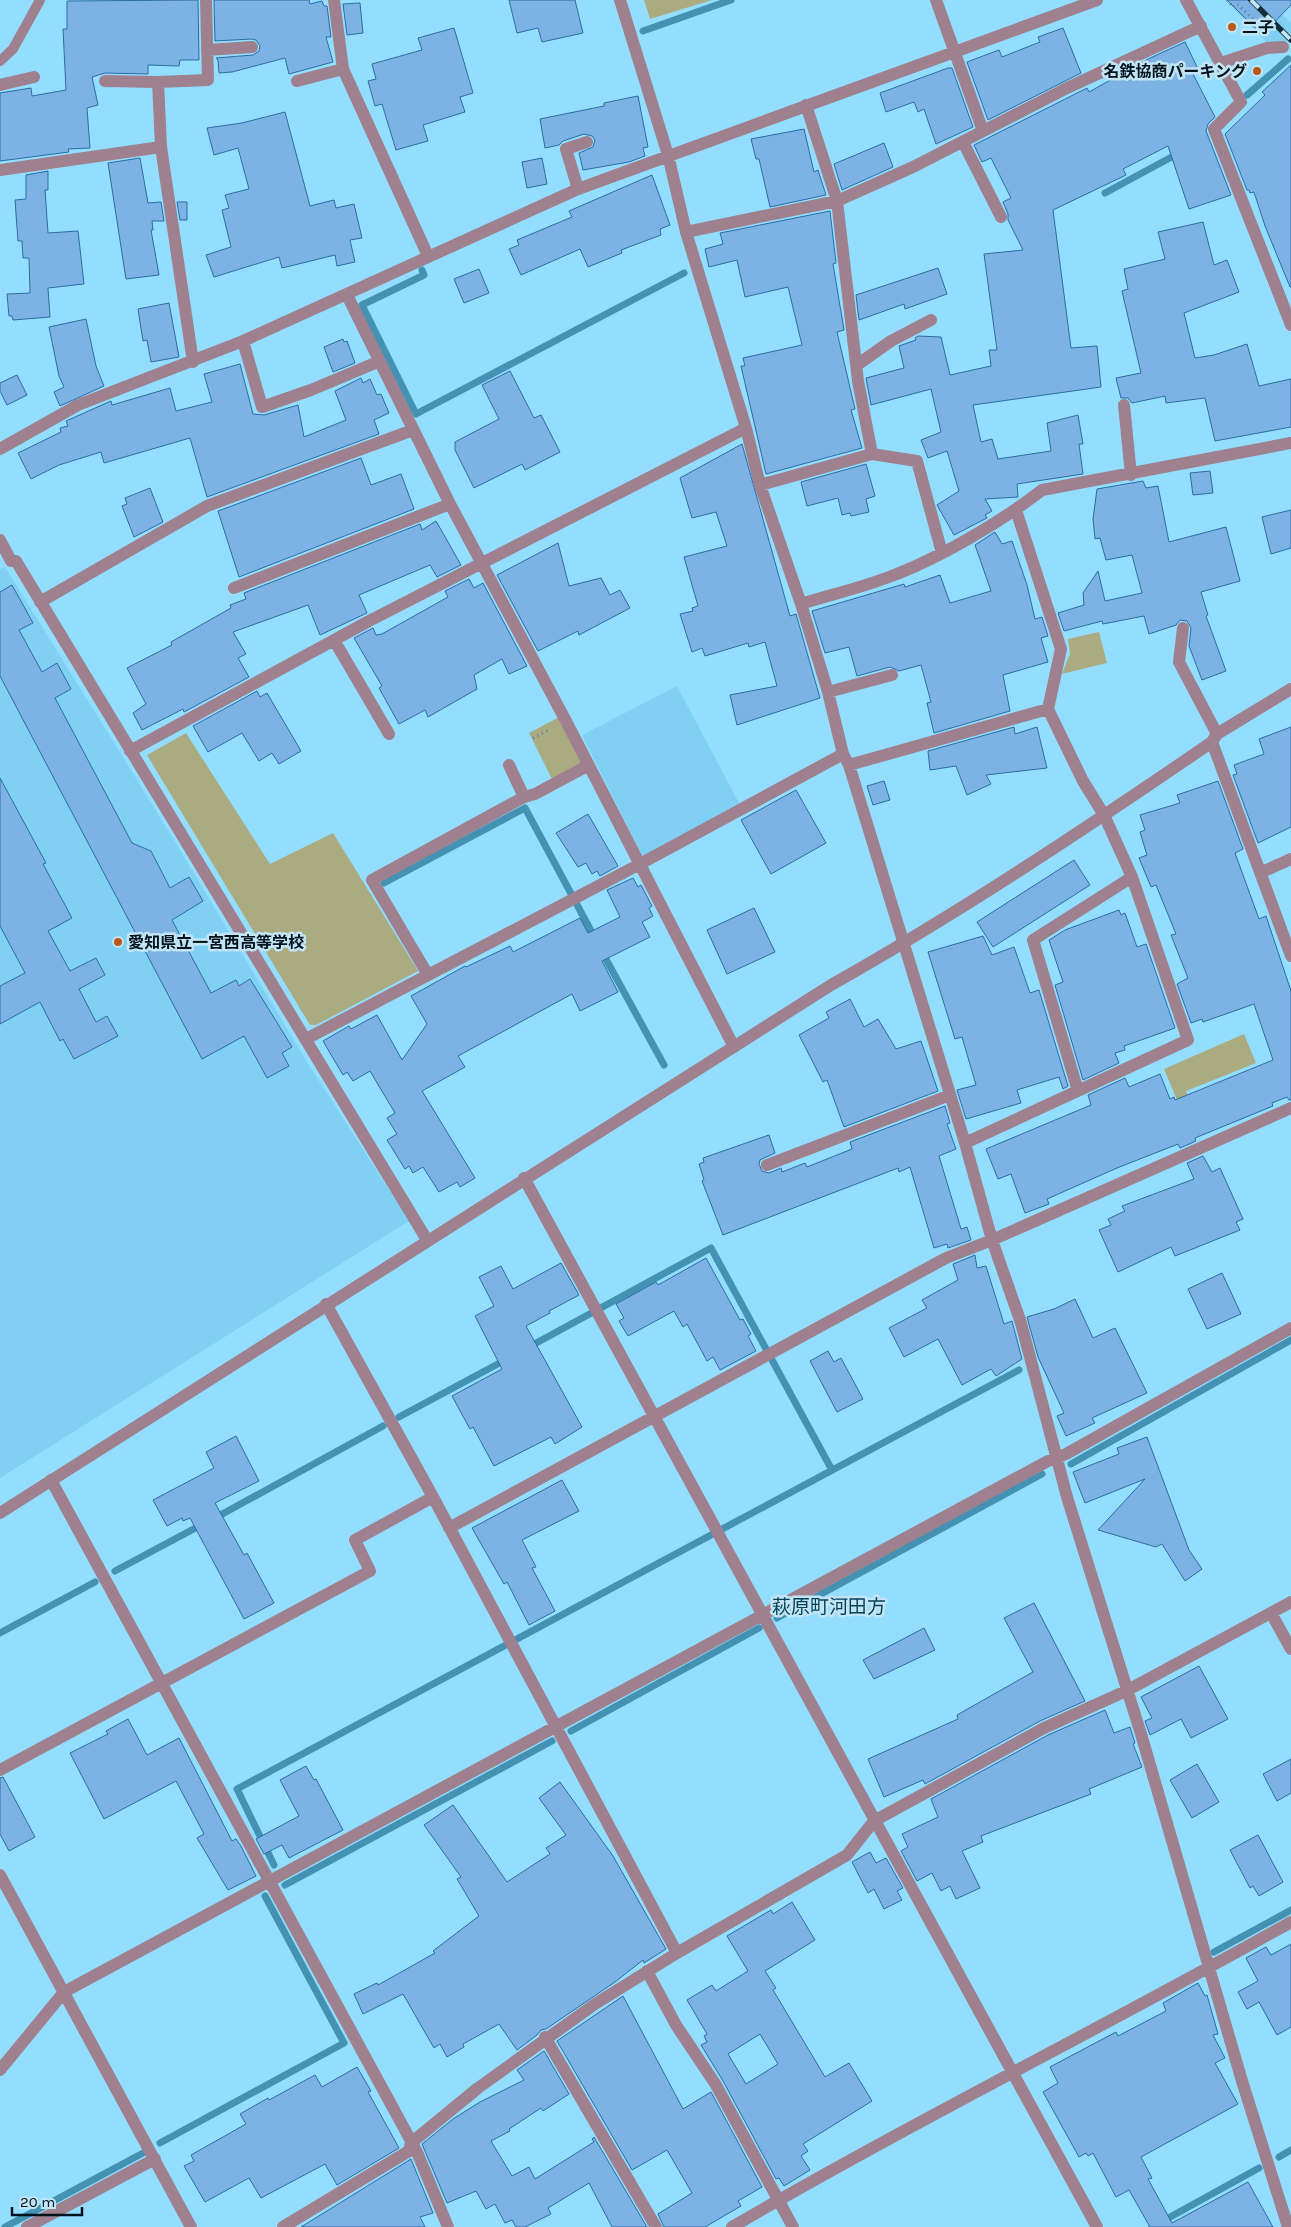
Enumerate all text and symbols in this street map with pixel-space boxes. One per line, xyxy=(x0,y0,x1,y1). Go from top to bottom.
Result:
place label: 二子 xyxy=(1242,18,1274,37)
marker: 二子 xyxy=(1226,21,1238,33)
place label: 名鉄協商パーキング xyxy=(1103,62,1247,81)
marker: 名鉄協商パーキング xyxy=(1251,65,1263,77)
place label: 愛知県立一宮西高等学校 xyxy=(128,933,304,952)
marker: 愛知県立一宮西高等学校 xyxy=(112,936,124,948)
district label: 萩原町河田方 xyxy=(772,1596,886,1618)
scale bar xyxy=(12,2184,82,2216)
text: 20 m xyxy=(20,2193,55,2211)

